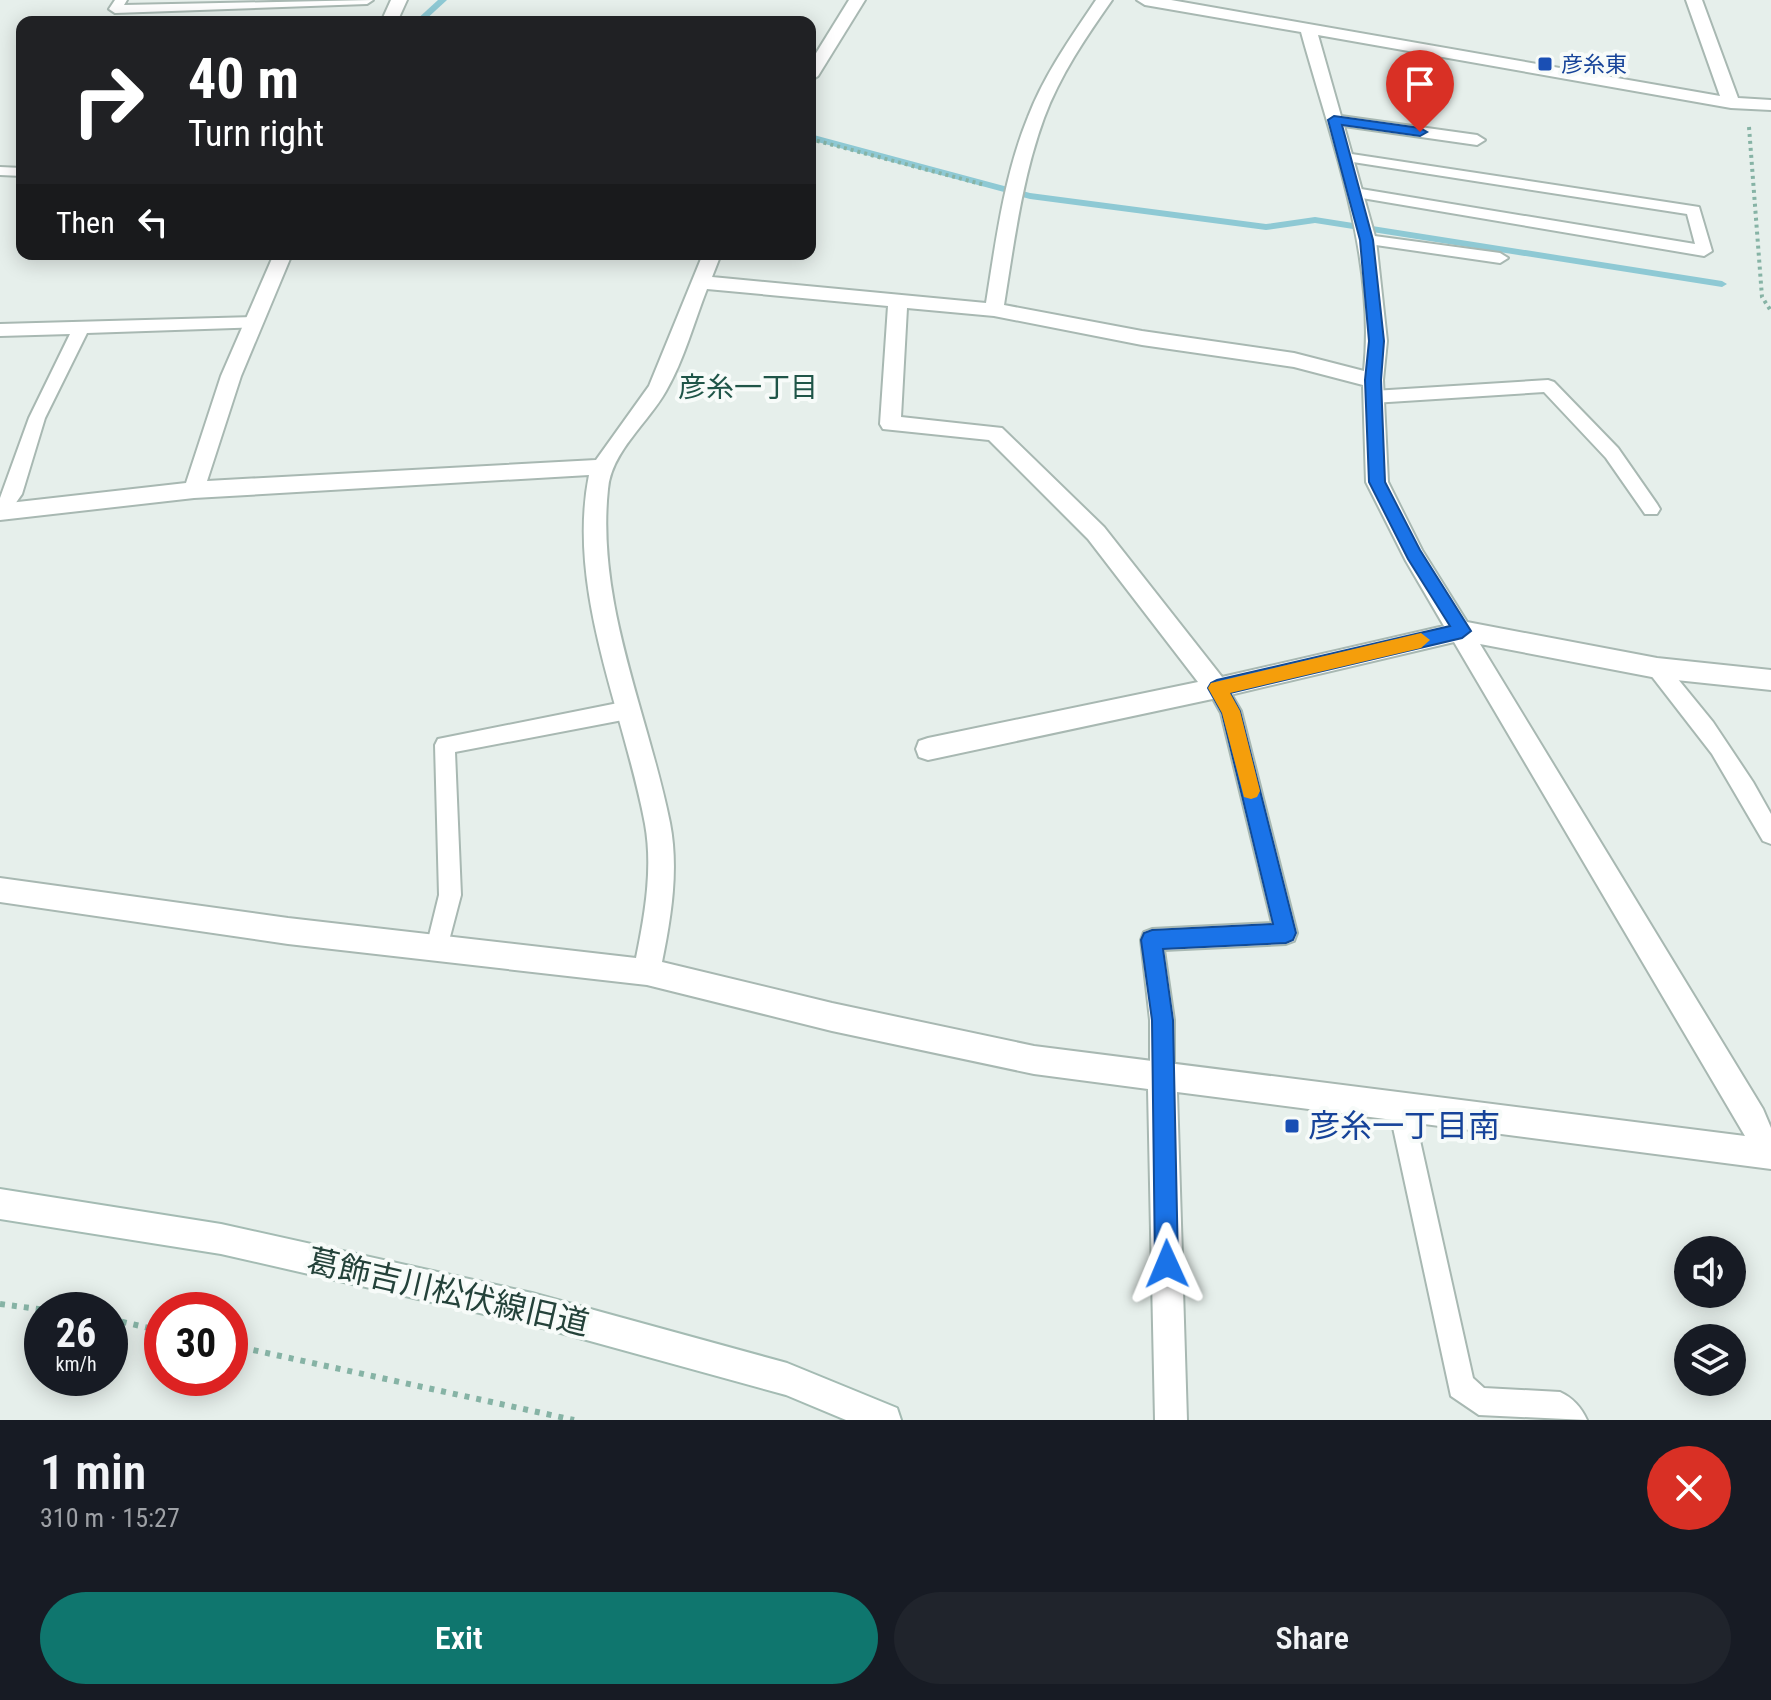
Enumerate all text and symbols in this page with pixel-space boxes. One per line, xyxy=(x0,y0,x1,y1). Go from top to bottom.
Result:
text: 40 m xyxy=(188,46,299,112)
icon: right xyxy=(56,48,160,152)
pin xyxy=(1386,50,1454,132)
place label: 彦糸東 xyxy=(1561,52,1627,77)
marker: 彦糸東 xyxy=(1536,55,1554,73)
icon: arrive xyxy=(1398,62,1442,106)
text: Turn right xyxy=(188,113,324,155)
icon: left xyxy=(131,200,175,244)
text: Then xyxy=(56,205,115,240)
district label: 彦糸一丁目 xyxy=(678,371,818,404)
place label: 彦糸一丁目南 xyxy=(1308,1107,1500,1145)
marker: 彦糸一丁目南 xyxy=(1283,1117,1301,1135)
position arrow xyxy=(1125,1222,1209,1306)
map controls xyxy=(1674,1236,1746,1396)
button: sound xyxy=(1674,1236,1746,1308)
street label: 葛飾吉川松伏線旧道 xyxy=(303,1241,593,1343)
speed limit sign: 30 xyxy=(144,1292,248,1396)
text: 26 xyxy=(56,1310,96,1357)
button: layers xyxy=(1674,1324,1746,1396)
text: km/h xyxy=(55,1352,97,1376)
text: 1 min xyxy=(40,1444,146,1501)
button: close xyxy=(1647,1446,1731,1530)
text: 310 m · 15:27 xyxy=(40,1503,180,1533)
button: Exit xyxy=(40,1592,878,1684)
button: Share xyxy=(894,1592,1731,1684)

